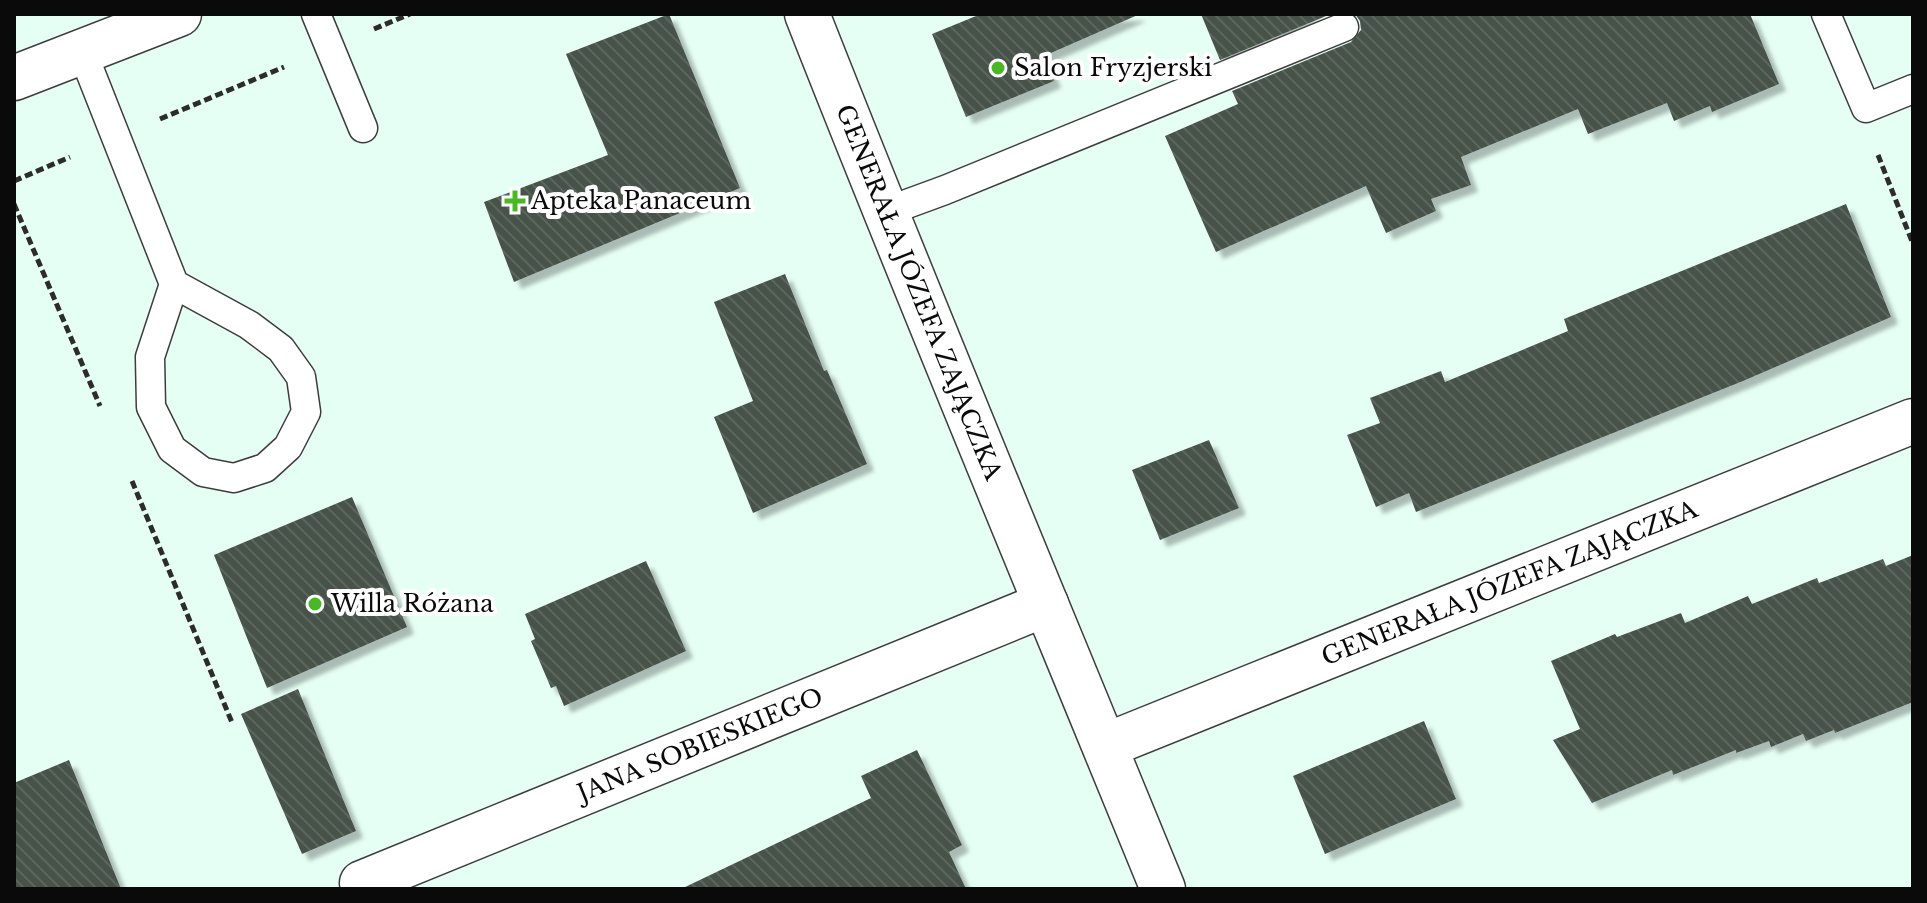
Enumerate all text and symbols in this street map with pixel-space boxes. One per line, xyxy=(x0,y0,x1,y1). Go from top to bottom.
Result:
place label: Salon Fryzjerski xyxy=(1014,53,1212,82)
marker: Salon Fryzjerski xyxy=(989,59,1007,77)
street label: GENERAŁA JÓZEFA ZAJĄCZKA xyxy=(830,100,1008,485)
place label: Apteka Panaceum xyxy=(530,186,751,215)
marker: Apteka Panaceum xyxy=(506,192,524,210)
street label: GENERAŁA JÓZEFA ZAJĄCZKA xyxy=(1317,494,1702,671)
place label: Willa Różana xyxy=(330,589,494,618)
marker: Willa Różana xyxy=(306,595,324,613)
street label: JANA SOBIESKIEGO xyxy=(570,682,827,809)

